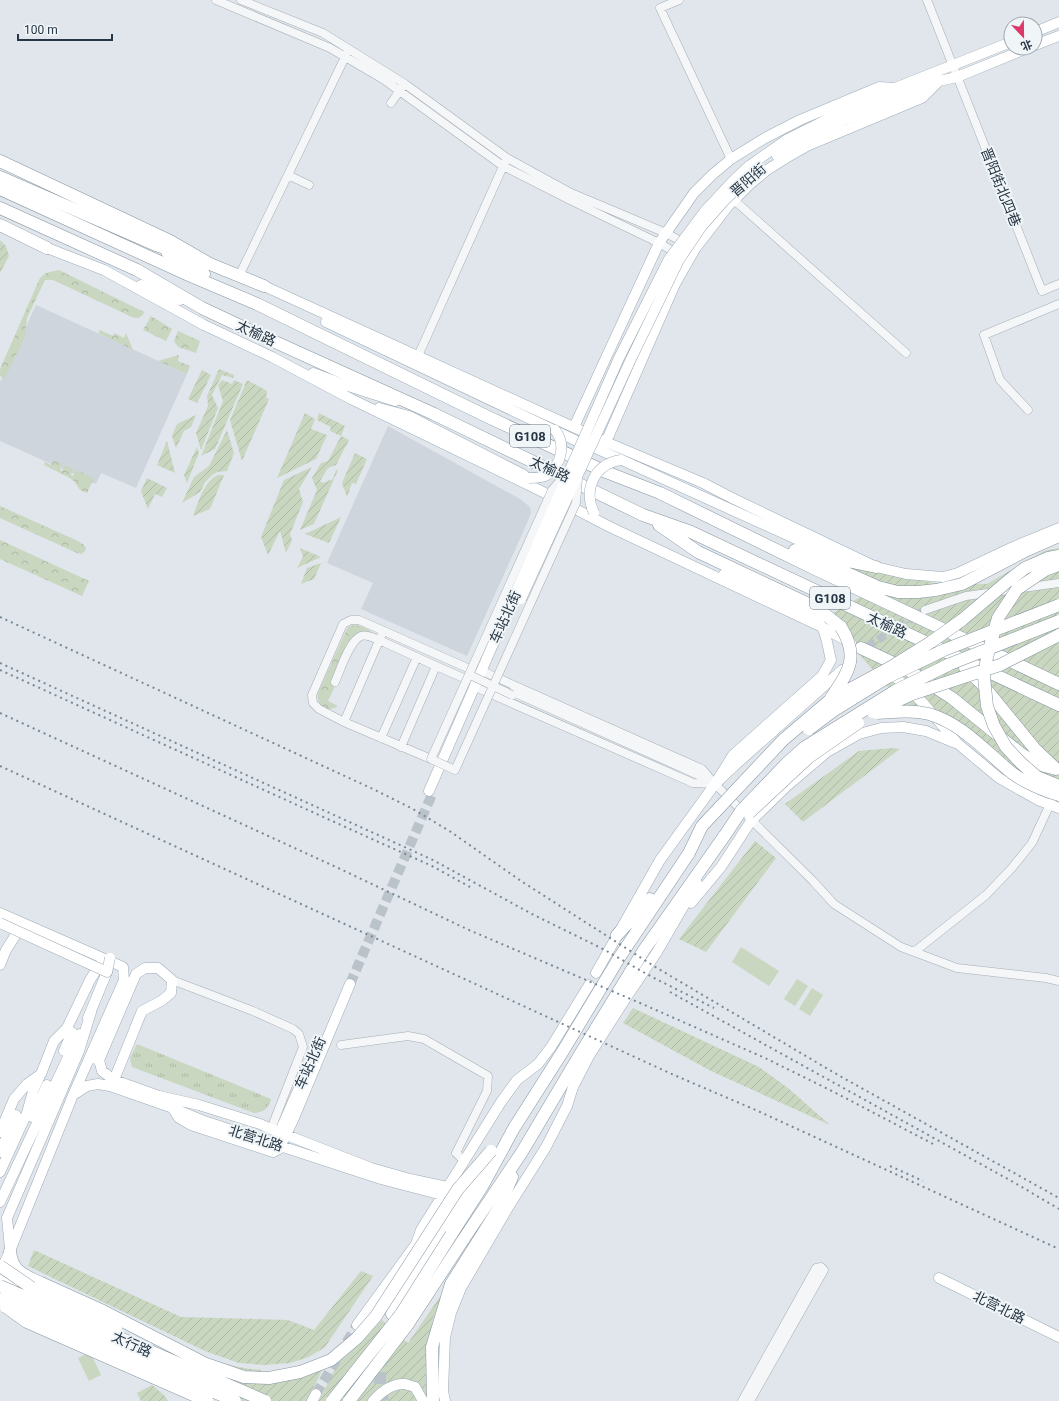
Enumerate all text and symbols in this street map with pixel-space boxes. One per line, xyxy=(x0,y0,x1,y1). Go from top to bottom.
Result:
scale bar xyxy=(18,16,112,42)
north arrow xyxy=(1003,16,1043,56)
text: 100 m xyxy=(24,23,58,37)
text: 北 xyxy=(1019,37,1034,53)
street label: 晋阳街北四巷 xyxy=(978,145,1024,229)
street label: 晋阳街 xyxy=(727,160,769,200)
street label: 太榆路 xyxy=(234,317,278,349)
road number: G108 xyxy=(510,425,550,447)
street label: 太榆路 xyxy=(528,453,572,485)
road number: G108 xyxy=(810,587,850,609)
street label: 车站北街 xyxy=(486,588,524,646)
street label: 太榆路 xyxy=(865,609,909,641)
street label: 车站北街 xyxy=(291,1034,329,1092)
street label: 北营北路 xyxy=(227,1122,285,1154)
street label: 北营北路 xyxy=(970,1288,1028,1326)
street label: 太行路 xyxy=(110,1328,154,1360)

